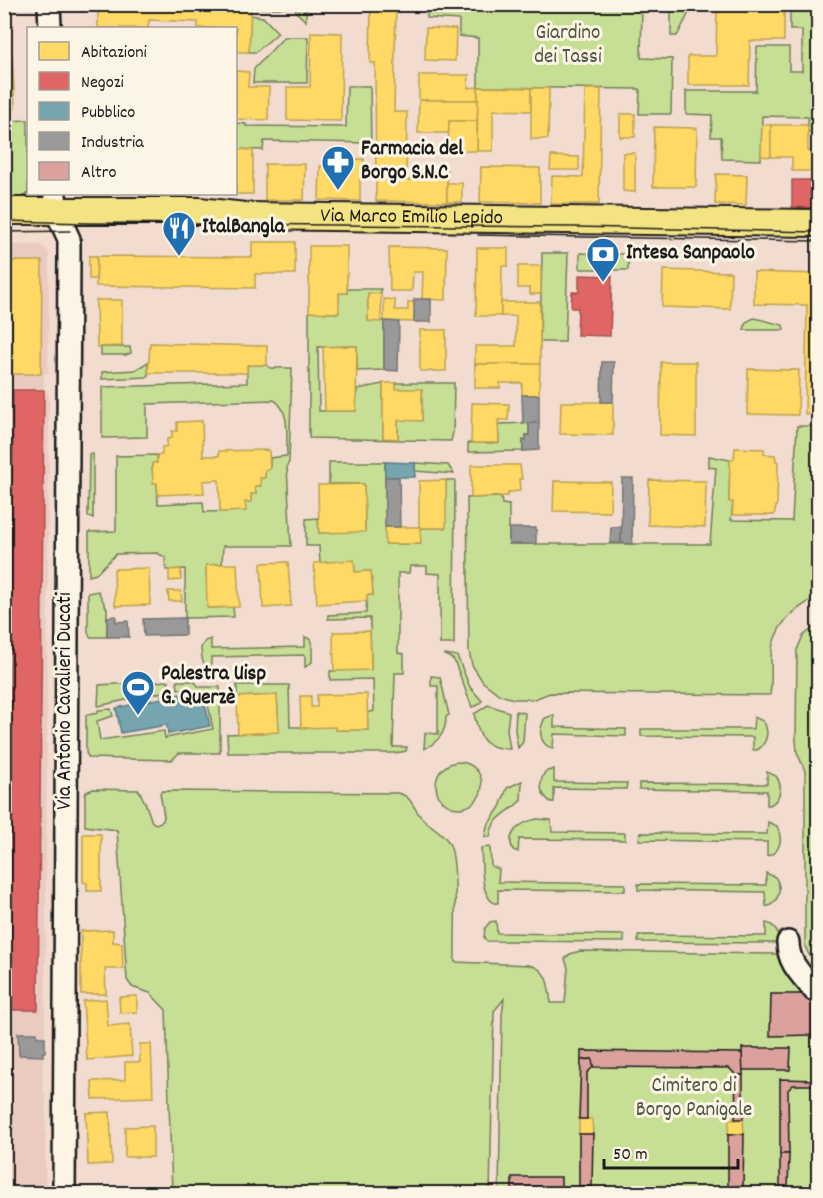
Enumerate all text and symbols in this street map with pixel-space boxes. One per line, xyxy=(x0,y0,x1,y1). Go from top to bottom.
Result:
park label: Giardino dei Tassi xyxy=(534,19,602,73)
legend xyxy=(27,27,237,195)
text: Abitazioni xyxy=(81,41,147,66)
text: Negozi xyxy=(81,71,124,96)
text: Pubblico xyxy=(81,101,135,126)
text: Industria xyxy=(81,131,144,156)
place label: Farmacia del Borgo S.N.C xyxy=(361,135,464,189)
pharmacy icon: Farmacia del Borgo S.N.C xyxy=(320,144,356,191)
text: Altro xyxy=(81,161,116,186)
street label: Via Marco Emilio Lepido xyxy=(320,202,503,234)
restaurant icon: ItalBangla xyxy=(161,210,197,257)
place label: ItalBangla xyxy=(202,213,286,243)
bank icon: Intesa Sanpaolo xyxy=(585,236,621,283)
place label: Intesa Sanpaolo xyxy=(626,239,755,269)
street label: Via Antonio Cavalieri Ducati xyxy=(51,592,81,810)
place label: Palestra Uisp G. Querzè xyxy=(161,660,266,714)
sports icon: Palestra Uisp G. Querzè xyxy=(120,669,156,716)
park label: Cimitero di Borgo Panigale xyxy=(636,1072,752,1126)
scale bar xyxy=(604,1132,738,1170)
text: 50 m xyxy=(613,1143,648,1168)

